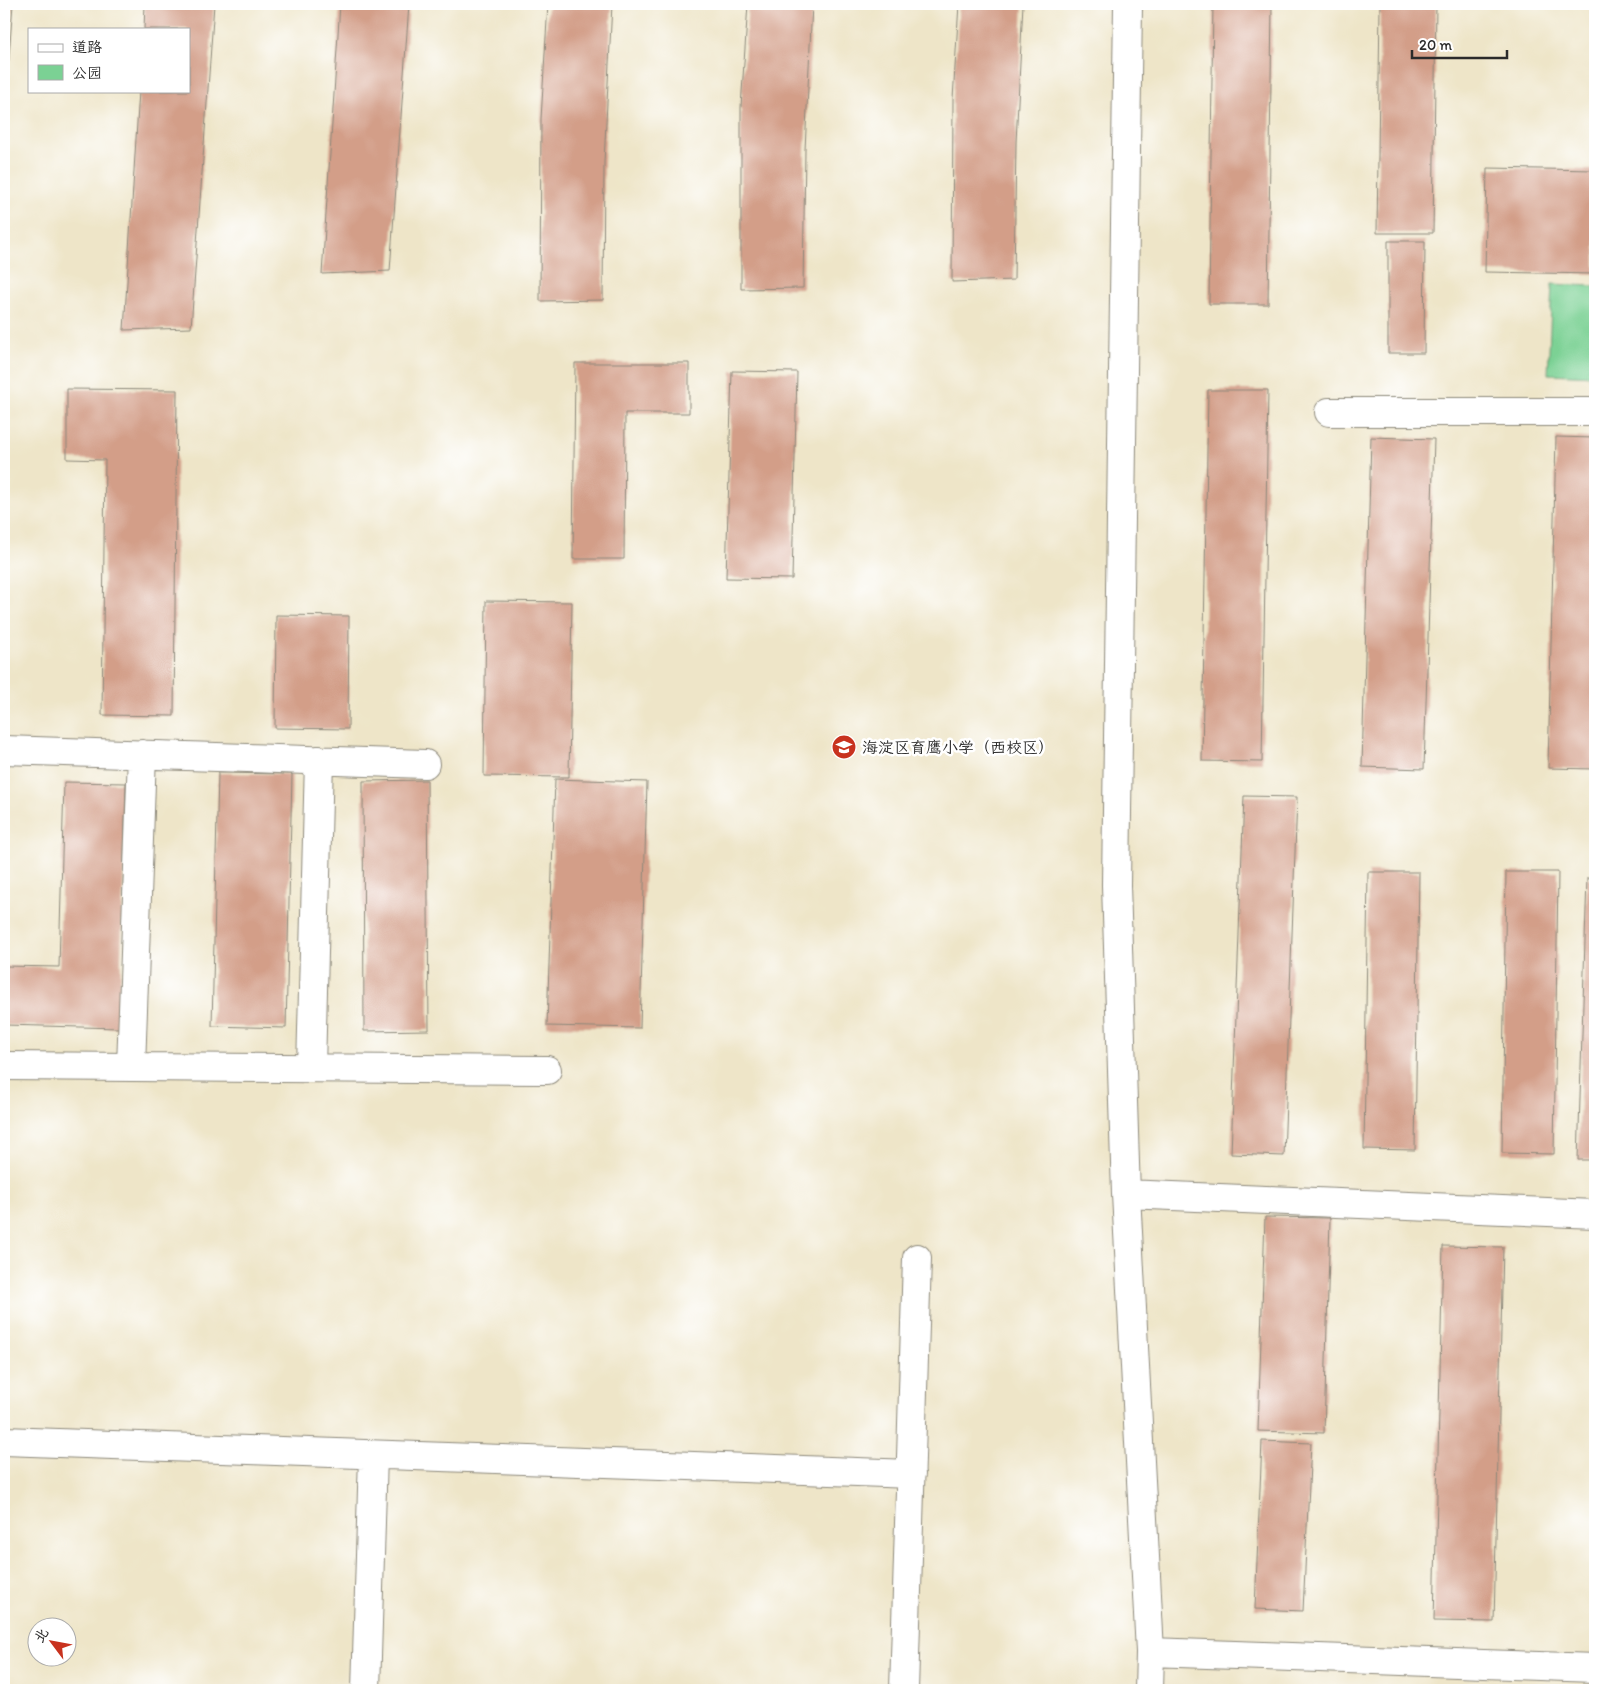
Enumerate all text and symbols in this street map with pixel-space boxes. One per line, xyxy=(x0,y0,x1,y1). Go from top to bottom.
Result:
legend xyxy=(28,28,190,92)
scale bar xyxy=(1412,28,1506,60)
text: 20 m xyxy=(1419,36,1453,54)
text: 道路 xyxy=(72,38,102,56)
text: 公园 xyxy=(72,64,102,82)
school or university icon: 海淀区育鹰小学（西校区） xyxy=(831,734,857,760)
place label: 海淀区育鹰小学（西校区） xyxy=(862,738,1054,757)
north arrow xyxy=(28,1616,78,1666)
text: 北 xyxy=(30,1625,52,1646)

